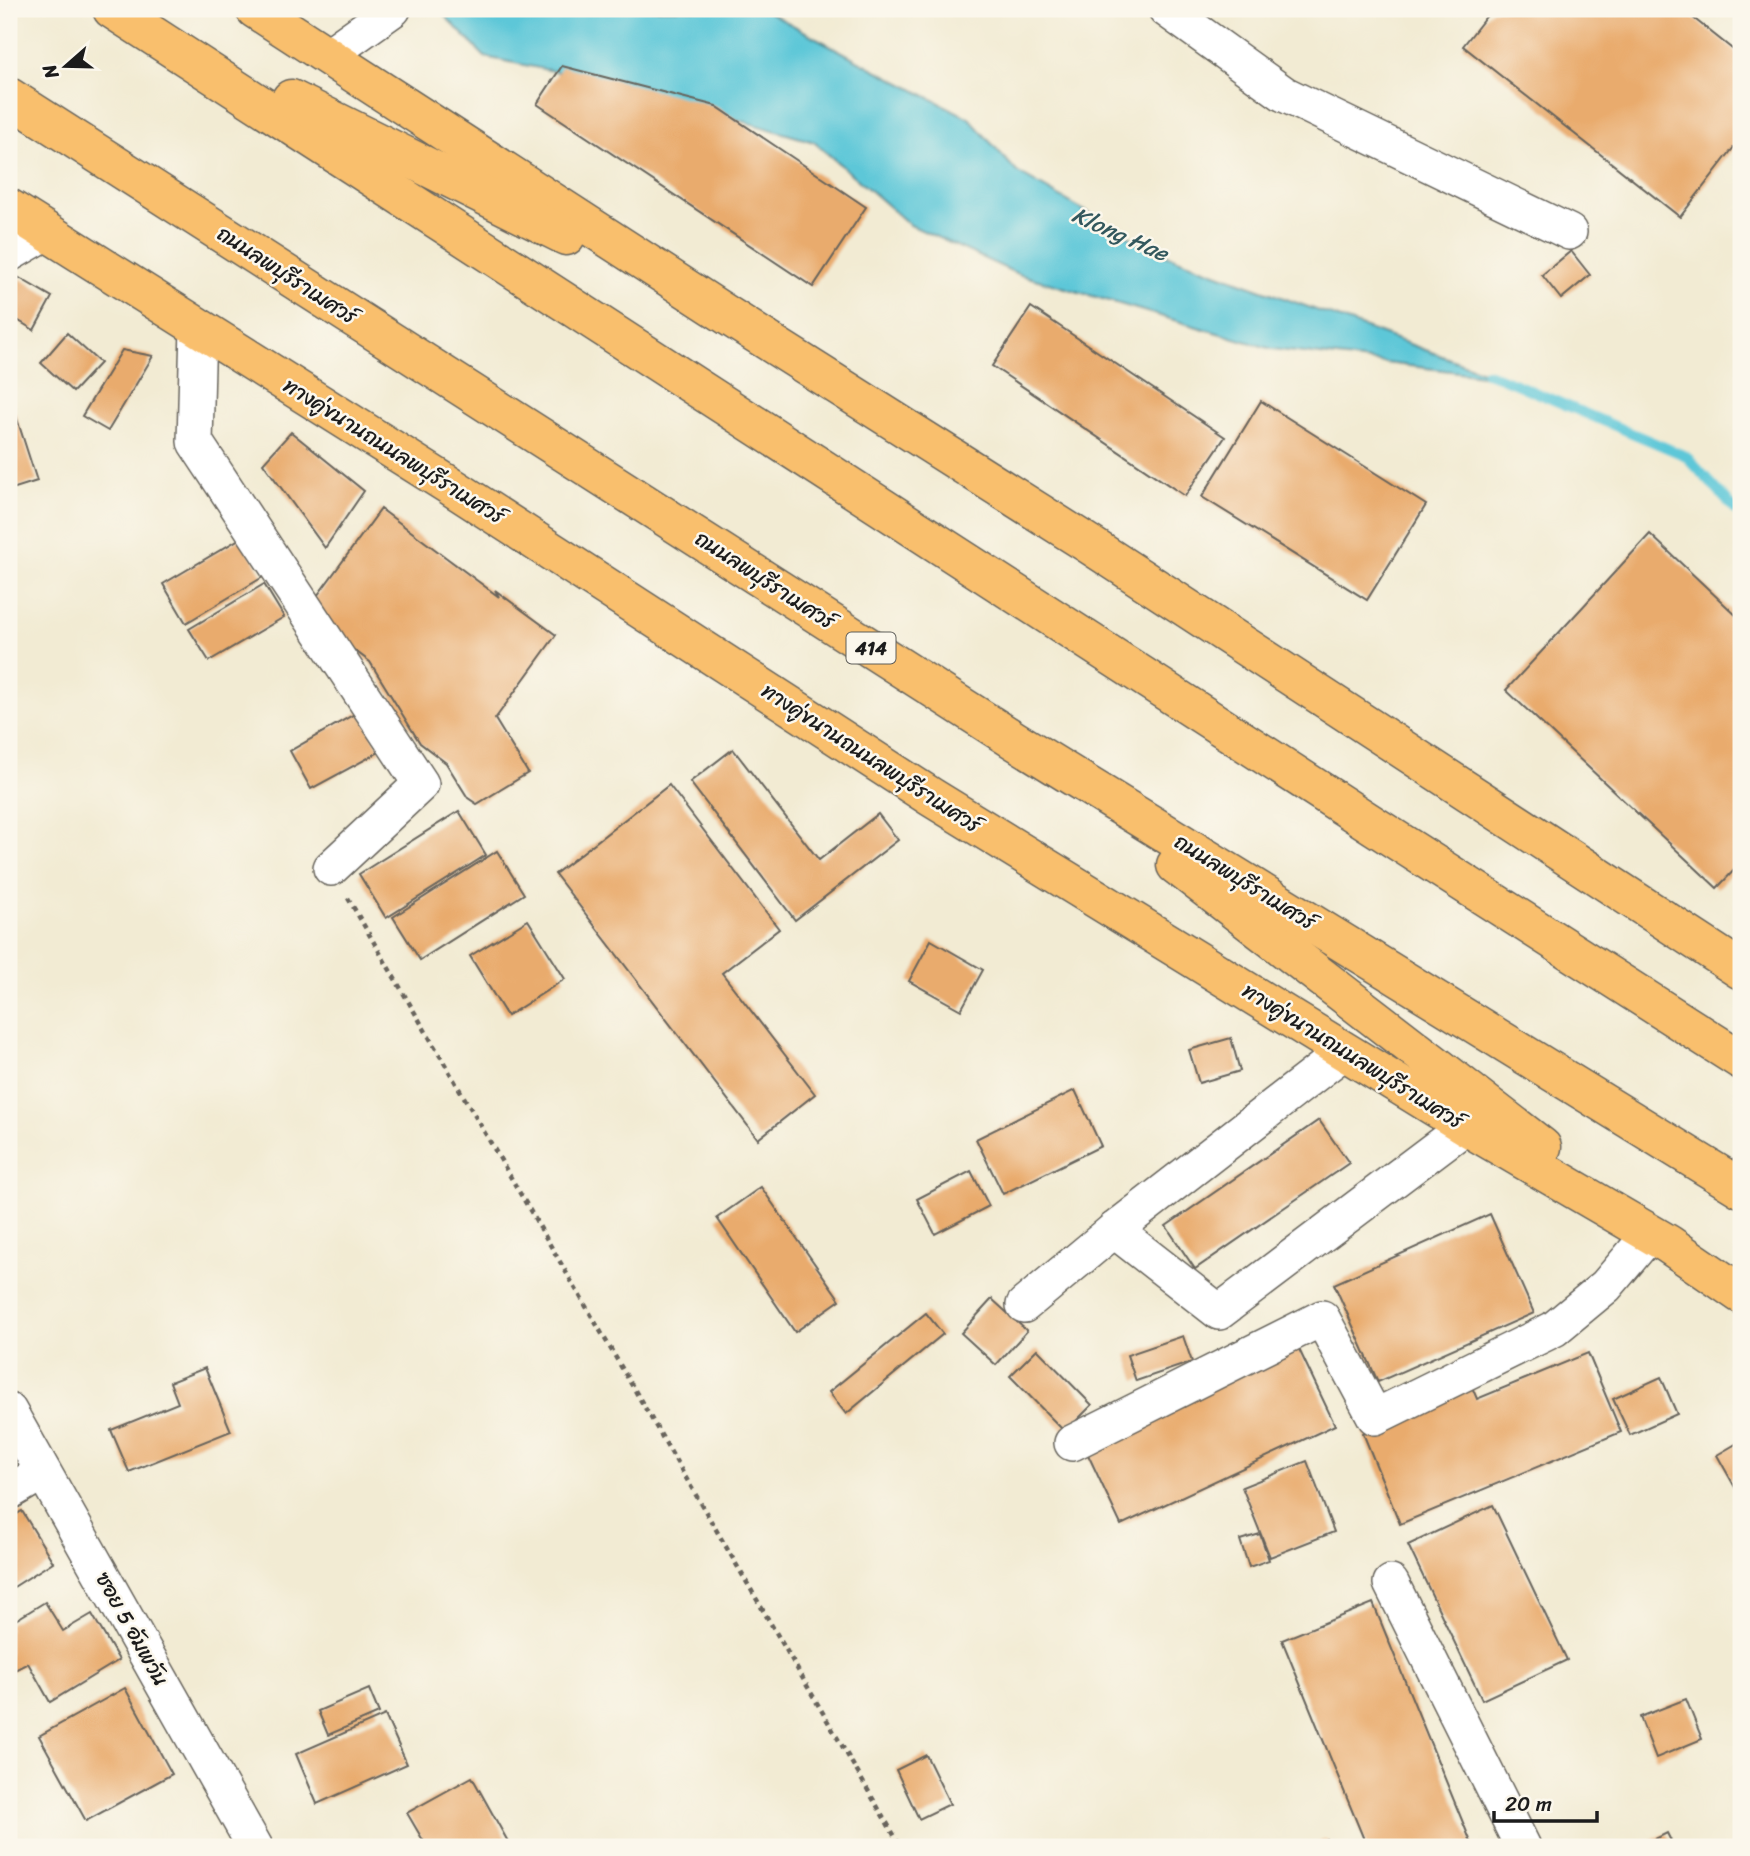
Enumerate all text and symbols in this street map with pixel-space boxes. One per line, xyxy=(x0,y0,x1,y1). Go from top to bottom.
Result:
north arrow xyxy=(32,32,102,102)
text: N xyxy=(32,59,69,84)
water label: Klong Hae xyxy=(1065,195,1176,274)
street label: ถนนลพบุรีราเมศวร์ xyxy=(209,215,368,337)
street label: ทางคู่ขนานถนนลพบุรีราเมศวร์ xyxy=(275,367,516,537)
street label: ถนนลพบุรีราเมศวร์ xyxy=(687,520,846,642)
road number: 414 xyxy=(846,632,896,664)
street label: ทางคู่ขนานถนนลพบุรีราเมศวร์ xyxy=(753,672,992,846)
street label: ถนนลพบุรีราเมศวร์ xyxy=(1166,823,1327,943)
street label: ทางคู่ขนานถนนลพบุรีราเมศวร์ xyxy=(1234,972,1475,1142)
street label: ซอย 5 อัมพวัน xyxy=(85,1565,179,1693)
scale bar xyxy=(1494,1779,1598,1823)
text: 20 m xyxy=(1505,1785,1552,1823)

